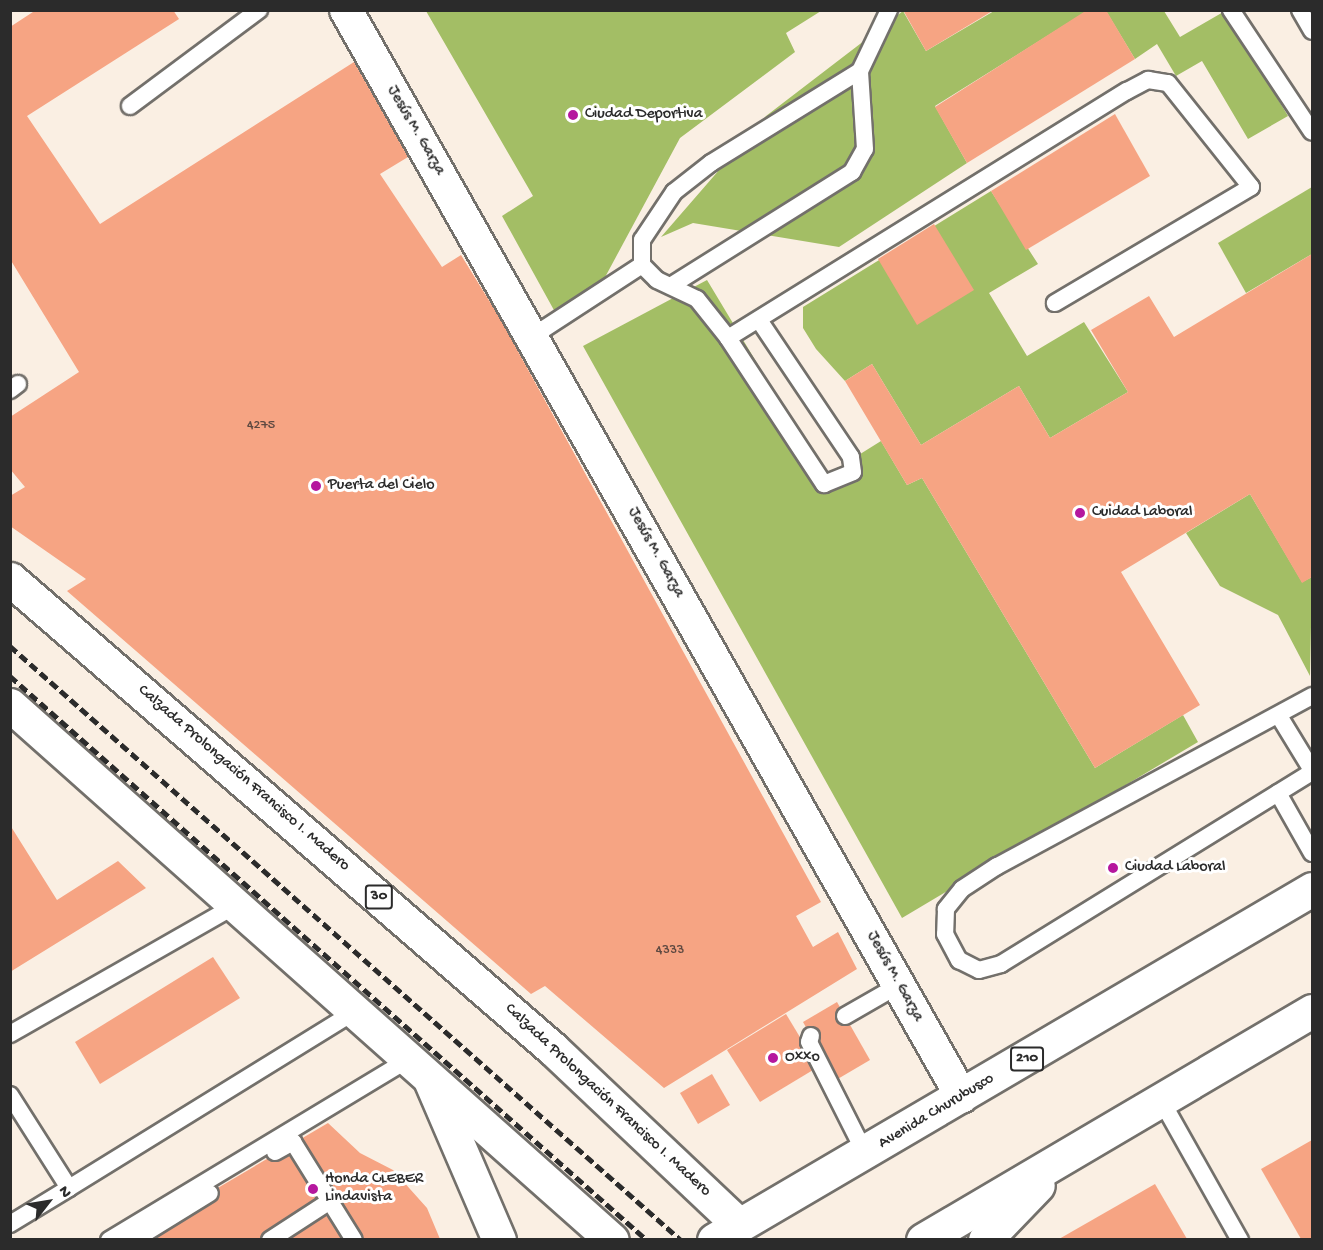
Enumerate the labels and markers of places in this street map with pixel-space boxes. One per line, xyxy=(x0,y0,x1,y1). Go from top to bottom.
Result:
place label: Ciudad Deportiva xyxy=(585,105,703,125)
marker: Ciudad Deportiva xyxy=(566,108,580,122)
place label: Puerta del Cielo xyxy=(328,476,435,496)
marker: Puerta del Cielo xyxy=(309,479,323,493)
place label: Cuidad Laboral xyxy=(1092,503,1193,523)
marker: Cuidad Laboral xyxy=(1073,506,1087,520)
place label: Ciudad Laboral xyxy=(1125,858,1226,878)
marker: Ciudad Laboral xyxy=(1106,861,1120,875)
place label: Oxxo xyxy=(785,1048,820,1068)
marker: Oxxo xyxy=(766,1051,780,1065)
place label: Honda CLEBER Lindavista xyxy=(325,1170,423,1208)
marker: Honda CLEBER Lindavista xyxy=(306,1182,320,1196)

